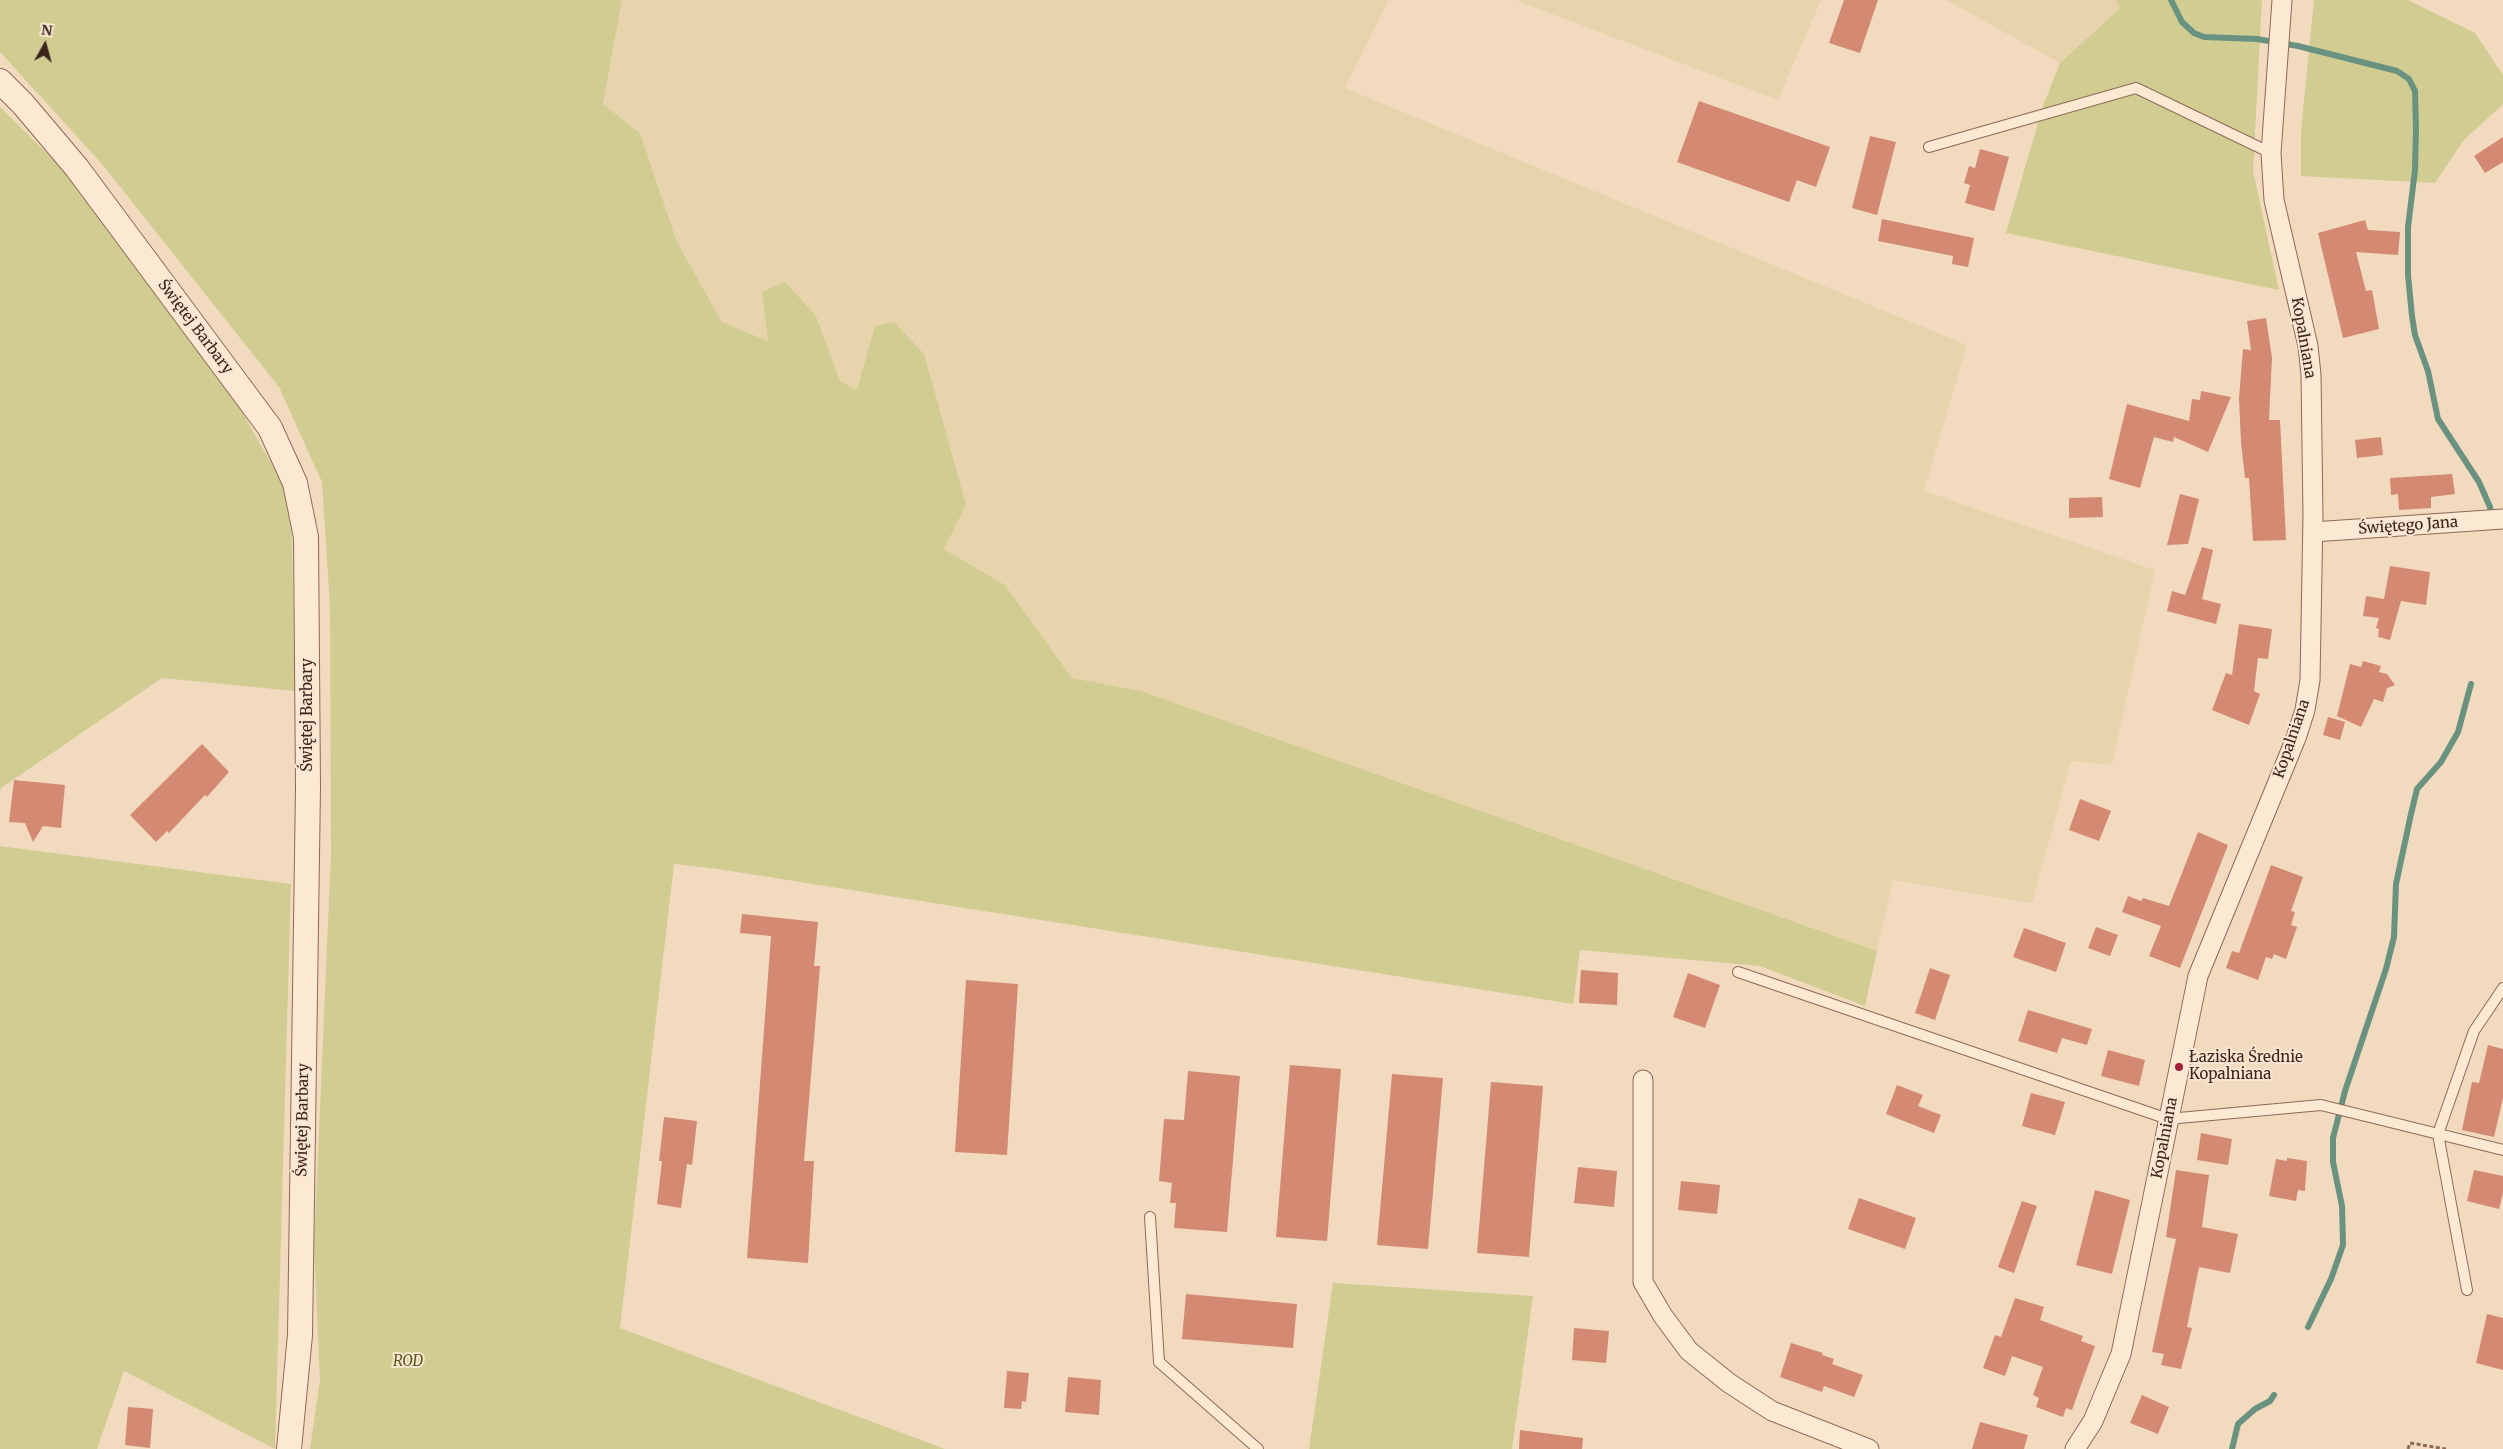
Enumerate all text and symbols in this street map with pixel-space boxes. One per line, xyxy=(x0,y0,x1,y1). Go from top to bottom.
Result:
north arrow xyxy=(20,20,70,70)
text: N xyxy=(40,21,53,40)
street label: Świętej Barbary xyxy=(154,276,236,378)
street label: Kopalniana xyxy=(2287,296,2319,380)
street label: Świętego Jana xyxy=(2358,514,2458,538)
street label: Świętej Barbary xyxy=(299,658,317,772)
street label: Kopalniana xyxy=(2270,697,2314,781)
place label: Łaziska Średnie Kopalniana xyxy=(2189,1049,2303,1084)
marker: Łaziska Średnie Kopalniana xyxy=(2173,1061,2185,1073)
street label: Świętej Barbary xyxy=(293,1063,313,1177)
street label: Kopalniana xyxy=(2148,1096,2182,1180)
park label: ROD xyxy=(393,1353,423,1371)

